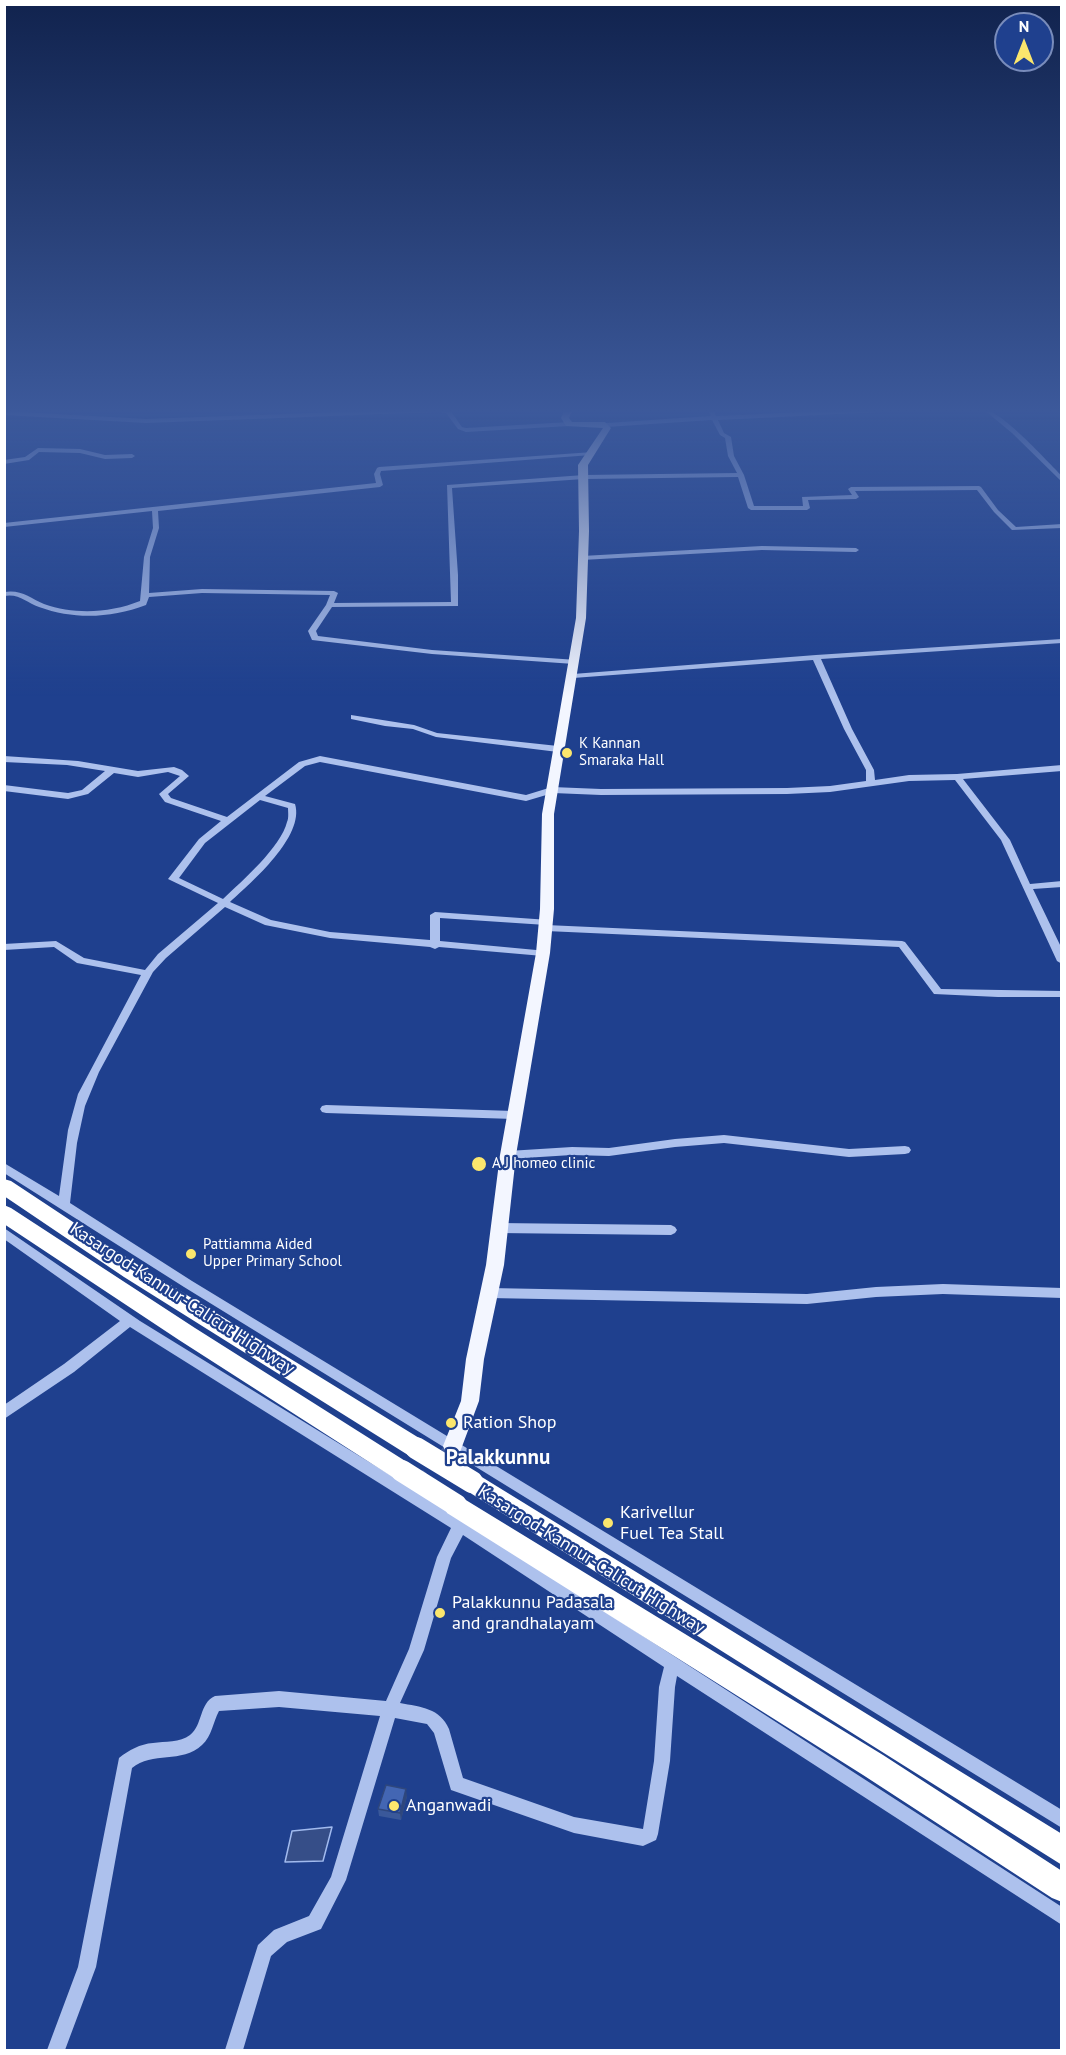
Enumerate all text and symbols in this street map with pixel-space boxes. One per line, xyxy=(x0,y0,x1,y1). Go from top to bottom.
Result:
north arrow xyxy=(994,12,1054,72)
text: N xyxy=(1019,16,1029,36)
place label: K Kannan Smaraka Hall xyxy=(579,735,664,770)
marker: K Kannan Smaraka Hall xyxy=(560,746,574,760)
marker: A J homeo clinic xyxy=(470,1155,488,1173)
place label: A J homeo clinic xyxy=(492,1155,595,1173)
street label: Kasargod-Kannur-Calicut Highway xyxy=(66,1218,298,1380)
place label: Pattiamma Aided Upper Primary School xyxy=(203,1236,342,1271)
marker: Pattiamma Aided Upper Primary School xyxy=(184,1247,198,1261)
place label: Ration Shop xyxy=(463,1412,556,1434)
marker: Ration Shop xyxy=(444,1416,458,1430)
district label: Palakkunnu xyxy=(446,1445,550,1471)
street label: Kasargod-Kannur-Calicut Highway xyxy=(474,1481,708,1639)
place label: Karivellur Fuel Tea Stall xyxy=(620,1502,724,1544)
marker: Karivellur Fuel Tea Stall xyxy=(601,1516,615,1530)
place label: Palakkunnu Padasala and grandhalayam xyxy=(452,1592,613,1634)
marker: Palakkunnu Padasala and grandhalayam xyxy=(433,1606,447,1620)
place label: Anganwadi xyxy=(406,1795,491,1817)
marker: Anganwadi xyxy=(387,1799,401,1813)

